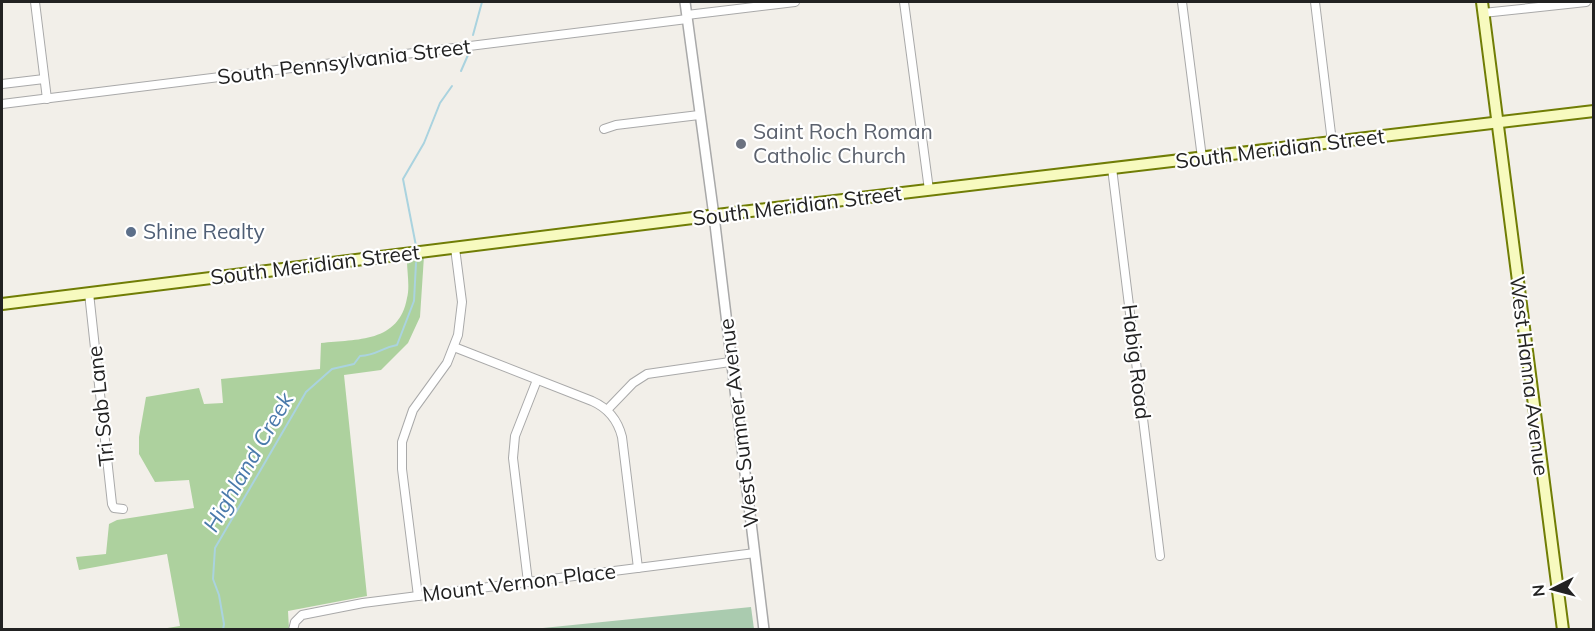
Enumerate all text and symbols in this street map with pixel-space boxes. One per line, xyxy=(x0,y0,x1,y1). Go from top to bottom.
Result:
street label: South Pennsylvania Street xyxy=(216,33,472,89)
place label: Saint Roch Roman Catholic Church xyxy=(753,118,933,168)
street label: South Meridian Street xyxy=(1174,122,1386,174)
marker: Saint Roch Roman Catholic Church xyxy=(734,137,748,151)
street label: South Meridian Street xyxy=(691,179,903,231)
place label: Shine Realty xyxy=(143,218,265,244)
marker: Shine Realty xyxy=(124,225,138,239)
street label: South Meridian Street xyxy=(209,238,421,290)
street label: West Hanna Avenue xyxy=(1505,274,1555,477)
street label: Habig Road xyxy=(1117,303,1157,421)
street label: West Sumner Avenue xyxy=(712,317,764,529)
street label: Tri Sab Lane xyxy=(81,345,119,467)
water label: Highland Creek xyxy=(197,387,300,537)
street label: Mount Vernon Place xyxy=(421,557,617,607)
north arrow xyxy=(1523,559,1583,619)
text: N xyxy=(1528,584,1549,598)

